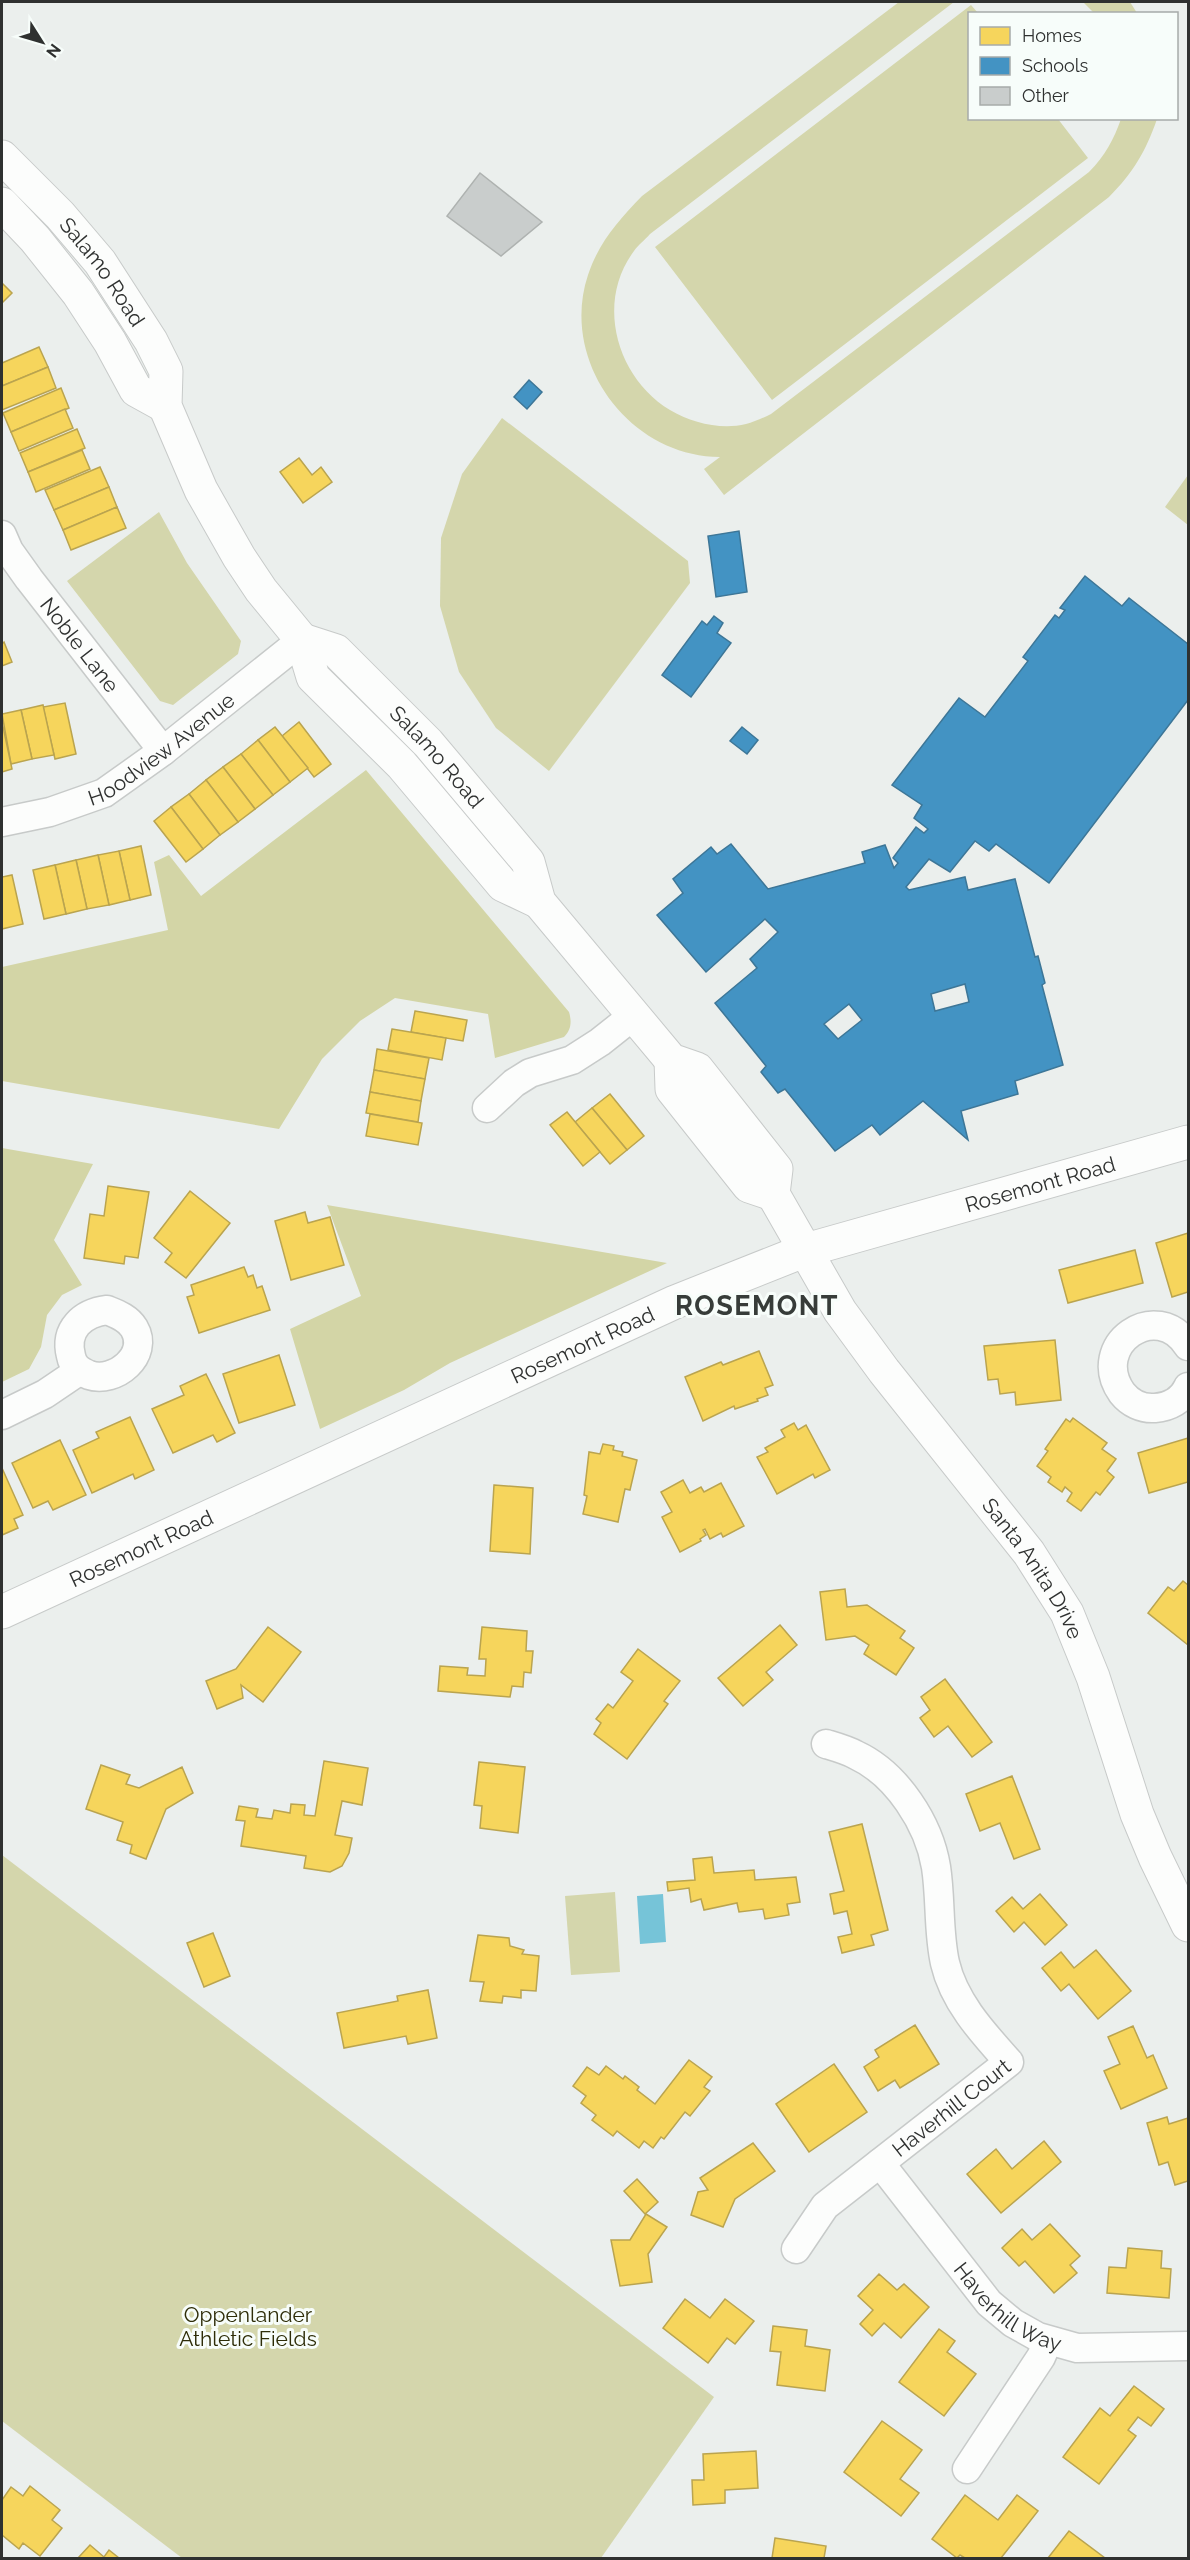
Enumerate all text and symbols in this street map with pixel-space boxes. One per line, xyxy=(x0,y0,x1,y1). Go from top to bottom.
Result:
north arrow xyxy=(12,12,72,72)
legend xyxy=(968,12,1178,120)
text: Homes xyxy=(1022,25,1082,46)
text: N xyxy=(42,40,65,61)
text: Schools xyxy=(1022,55,1089,76)
text: Other xyxy=(1022,85,1070,106)
street label: Salamo Road xyxy=(55,212,150,331)
street label: Noble Lane xyxy=(35,592,125,697)
street label: Hoodview Avenue xyxy=(84,687,239,810)
street label: Salamo Road xyxy=(385,700,489,813)
street label: Rosemont Road xyxy=(962,1151,1118,1217)
district label: ROSEMONT xyxy=(675,1290,839,1321)
street label: Rosemont Road xyxy=(507,1301,658,1388)
street label: Santa Anita Drive xyxy=(977,1493,1089,1642)
street label: Rosemont Road xyxy=(65,1504,217,1592)
street label: Haverhill Court xyxy=(887,2053,1015,2161)
street label: Haverhill Way xyxy=(949,2257,1065,2356)
park label: Oppenlander Athletic Fields xyxy=(179,2302,317,2351)

